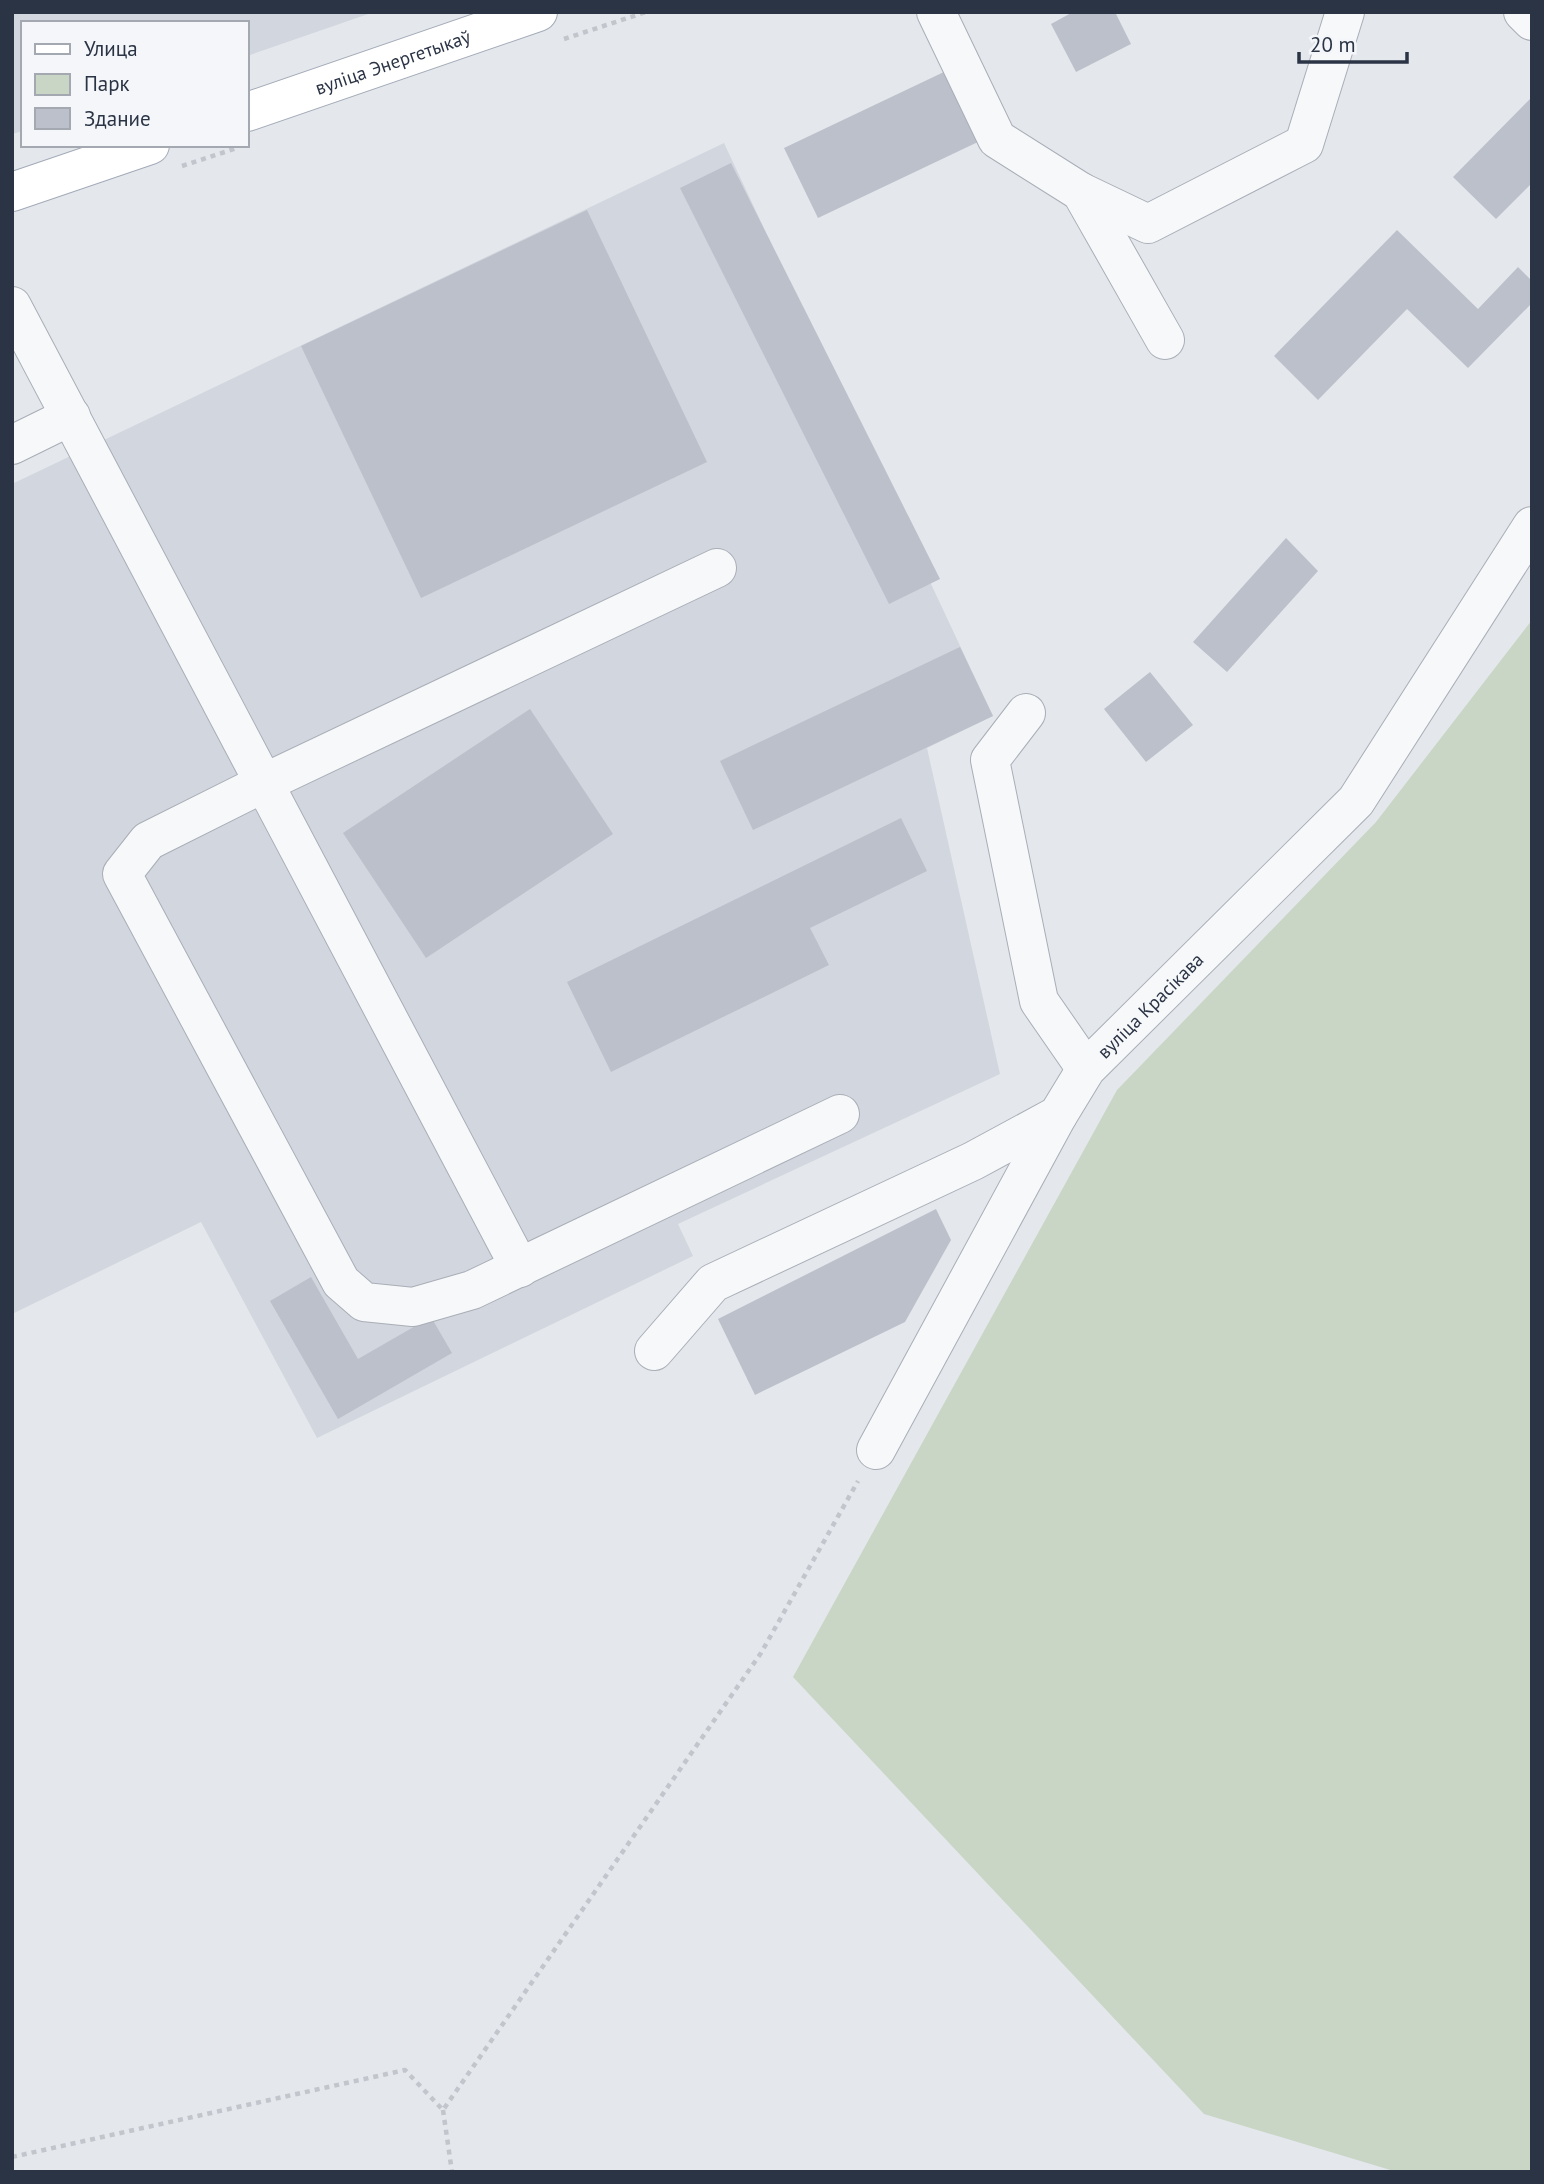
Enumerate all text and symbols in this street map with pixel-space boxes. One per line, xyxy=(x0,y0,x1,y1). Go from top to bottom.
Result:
legend xyxy=(21,21,248,147)
scale bar xyxy=(1299,21,1408,65)
street label: вуліца Энергетыкаў xyxy=(312,24,474,100)
text: 20 m xyxy=(1310,31,1356,58)
text: Улица xyxy=(84,35,138,62)
text: Парк xyxy=(84,70,130,97)
text: Здание xyxy=(84,105,151,132)
street label: вуліца Красікава xyxy=(1092,948,1208,1063)

